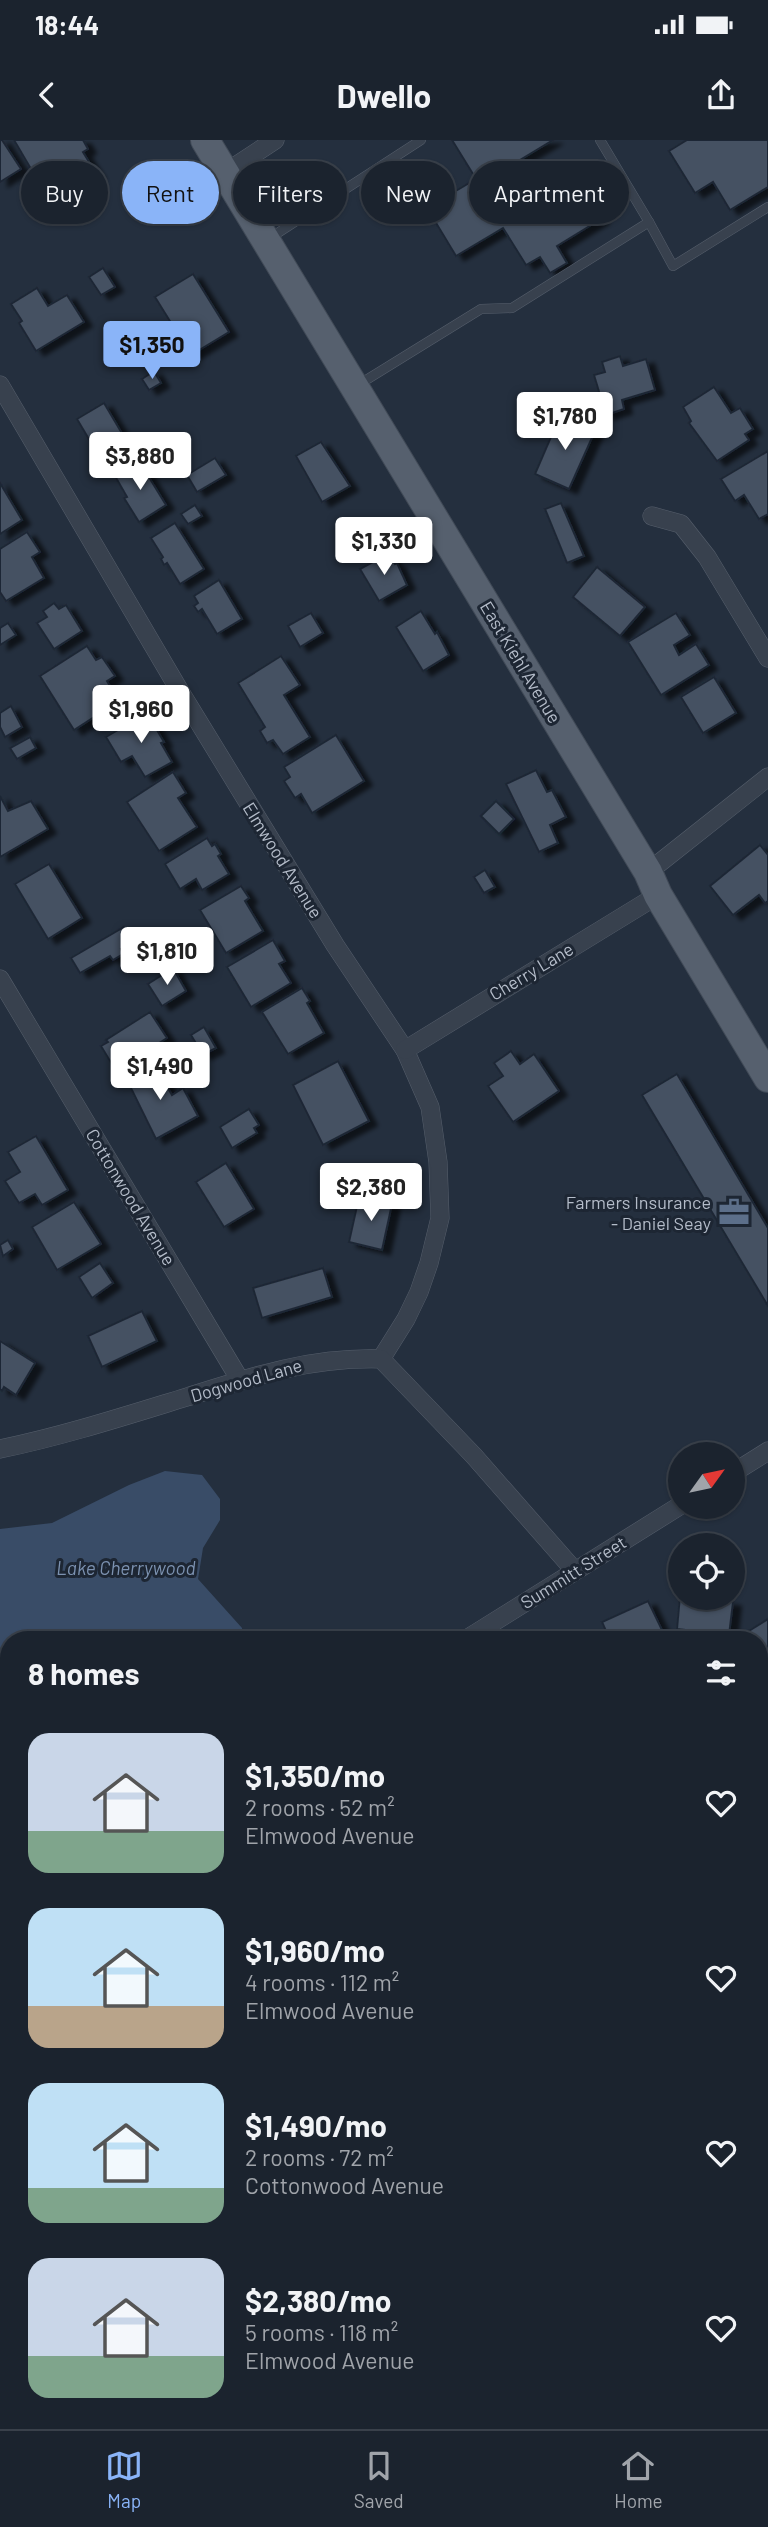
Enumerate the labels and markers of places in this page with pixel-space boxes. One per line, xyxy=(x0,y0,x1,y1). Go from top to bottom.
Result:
pin: $1,350 xyxy=(95,322,209,381)
pin: $1,780 xyxy=(508,392,622,452)
pin: $3,880 xyxy=(83,432,197,492)
pin: $1,330 xyxy=(327,518,441,577)
pin: $1,960 xyxy=(84,686,198,745)
pin: $1,810 xyxy=(110,928,224,987)
pin: $1,490 xyxy=(103,1042,217,1102)
pin: $2,380 xyxy=(314,1164,428,1223)
place label: Farmers Insurance - Daniel Seay xyxy=(566,1191,711,1234)
office icon: Farmers Insurance - Daniel Seay xyxy=(717,1195,751,1229)

